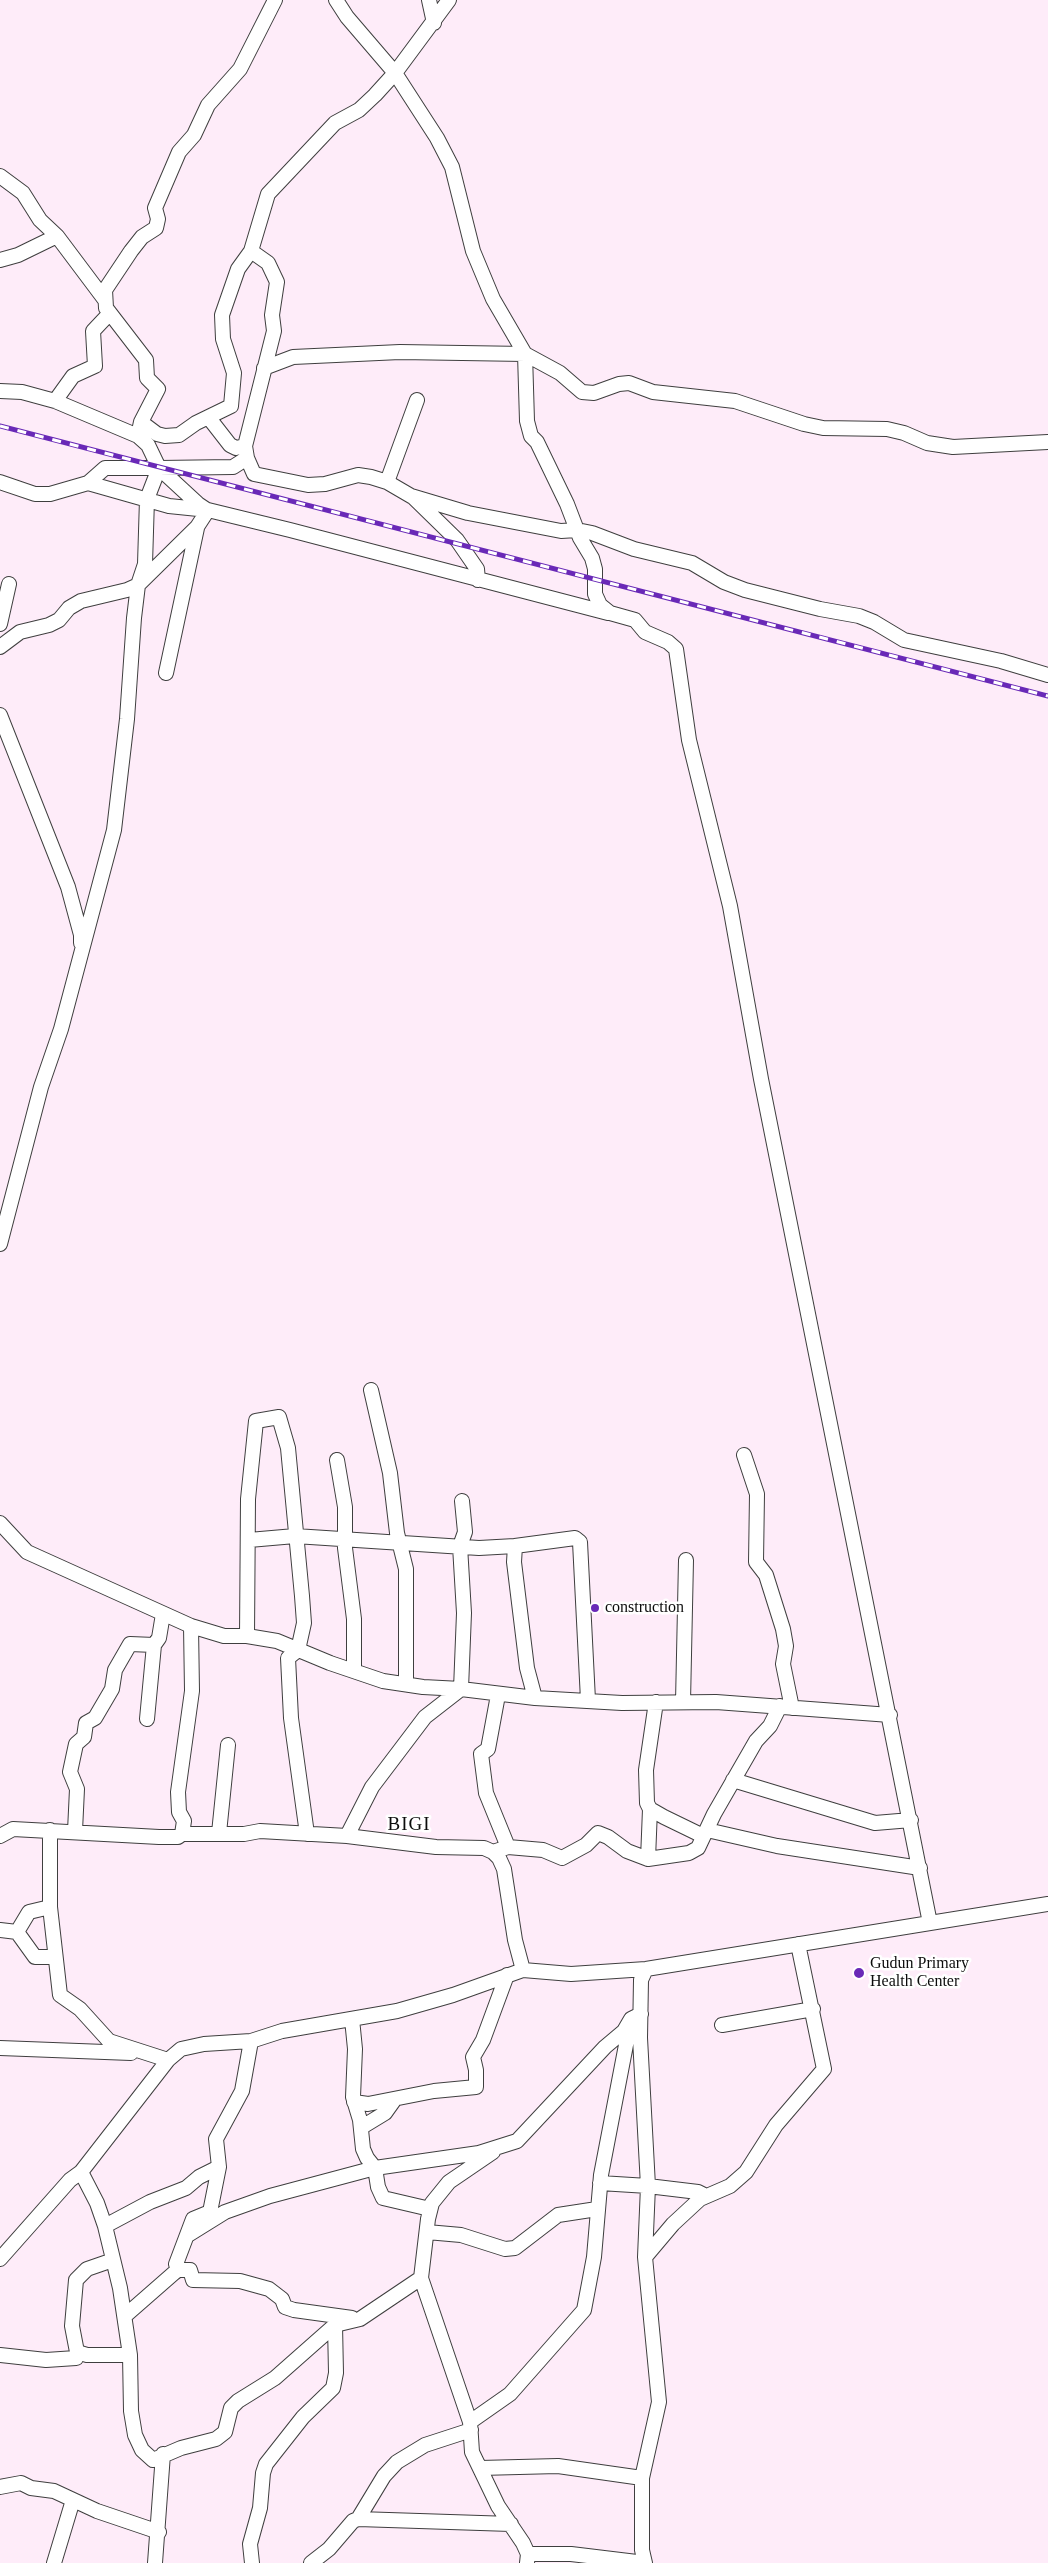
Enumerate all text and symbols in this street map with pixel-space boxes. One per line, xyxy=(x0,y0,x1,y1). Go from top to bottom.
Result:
place label: construction xyxy=(605,1598,684,1618)
marker: construction xyxy=(589,1602,601,1614)
district label: BIGI xyxy=(387,1814,431,1836)
place label: Gudun Primary Health Center xyxy=(870,1954,969,1992)
marker: Gudun Primary Health Center xyxy=(852,1966,866,1980)

